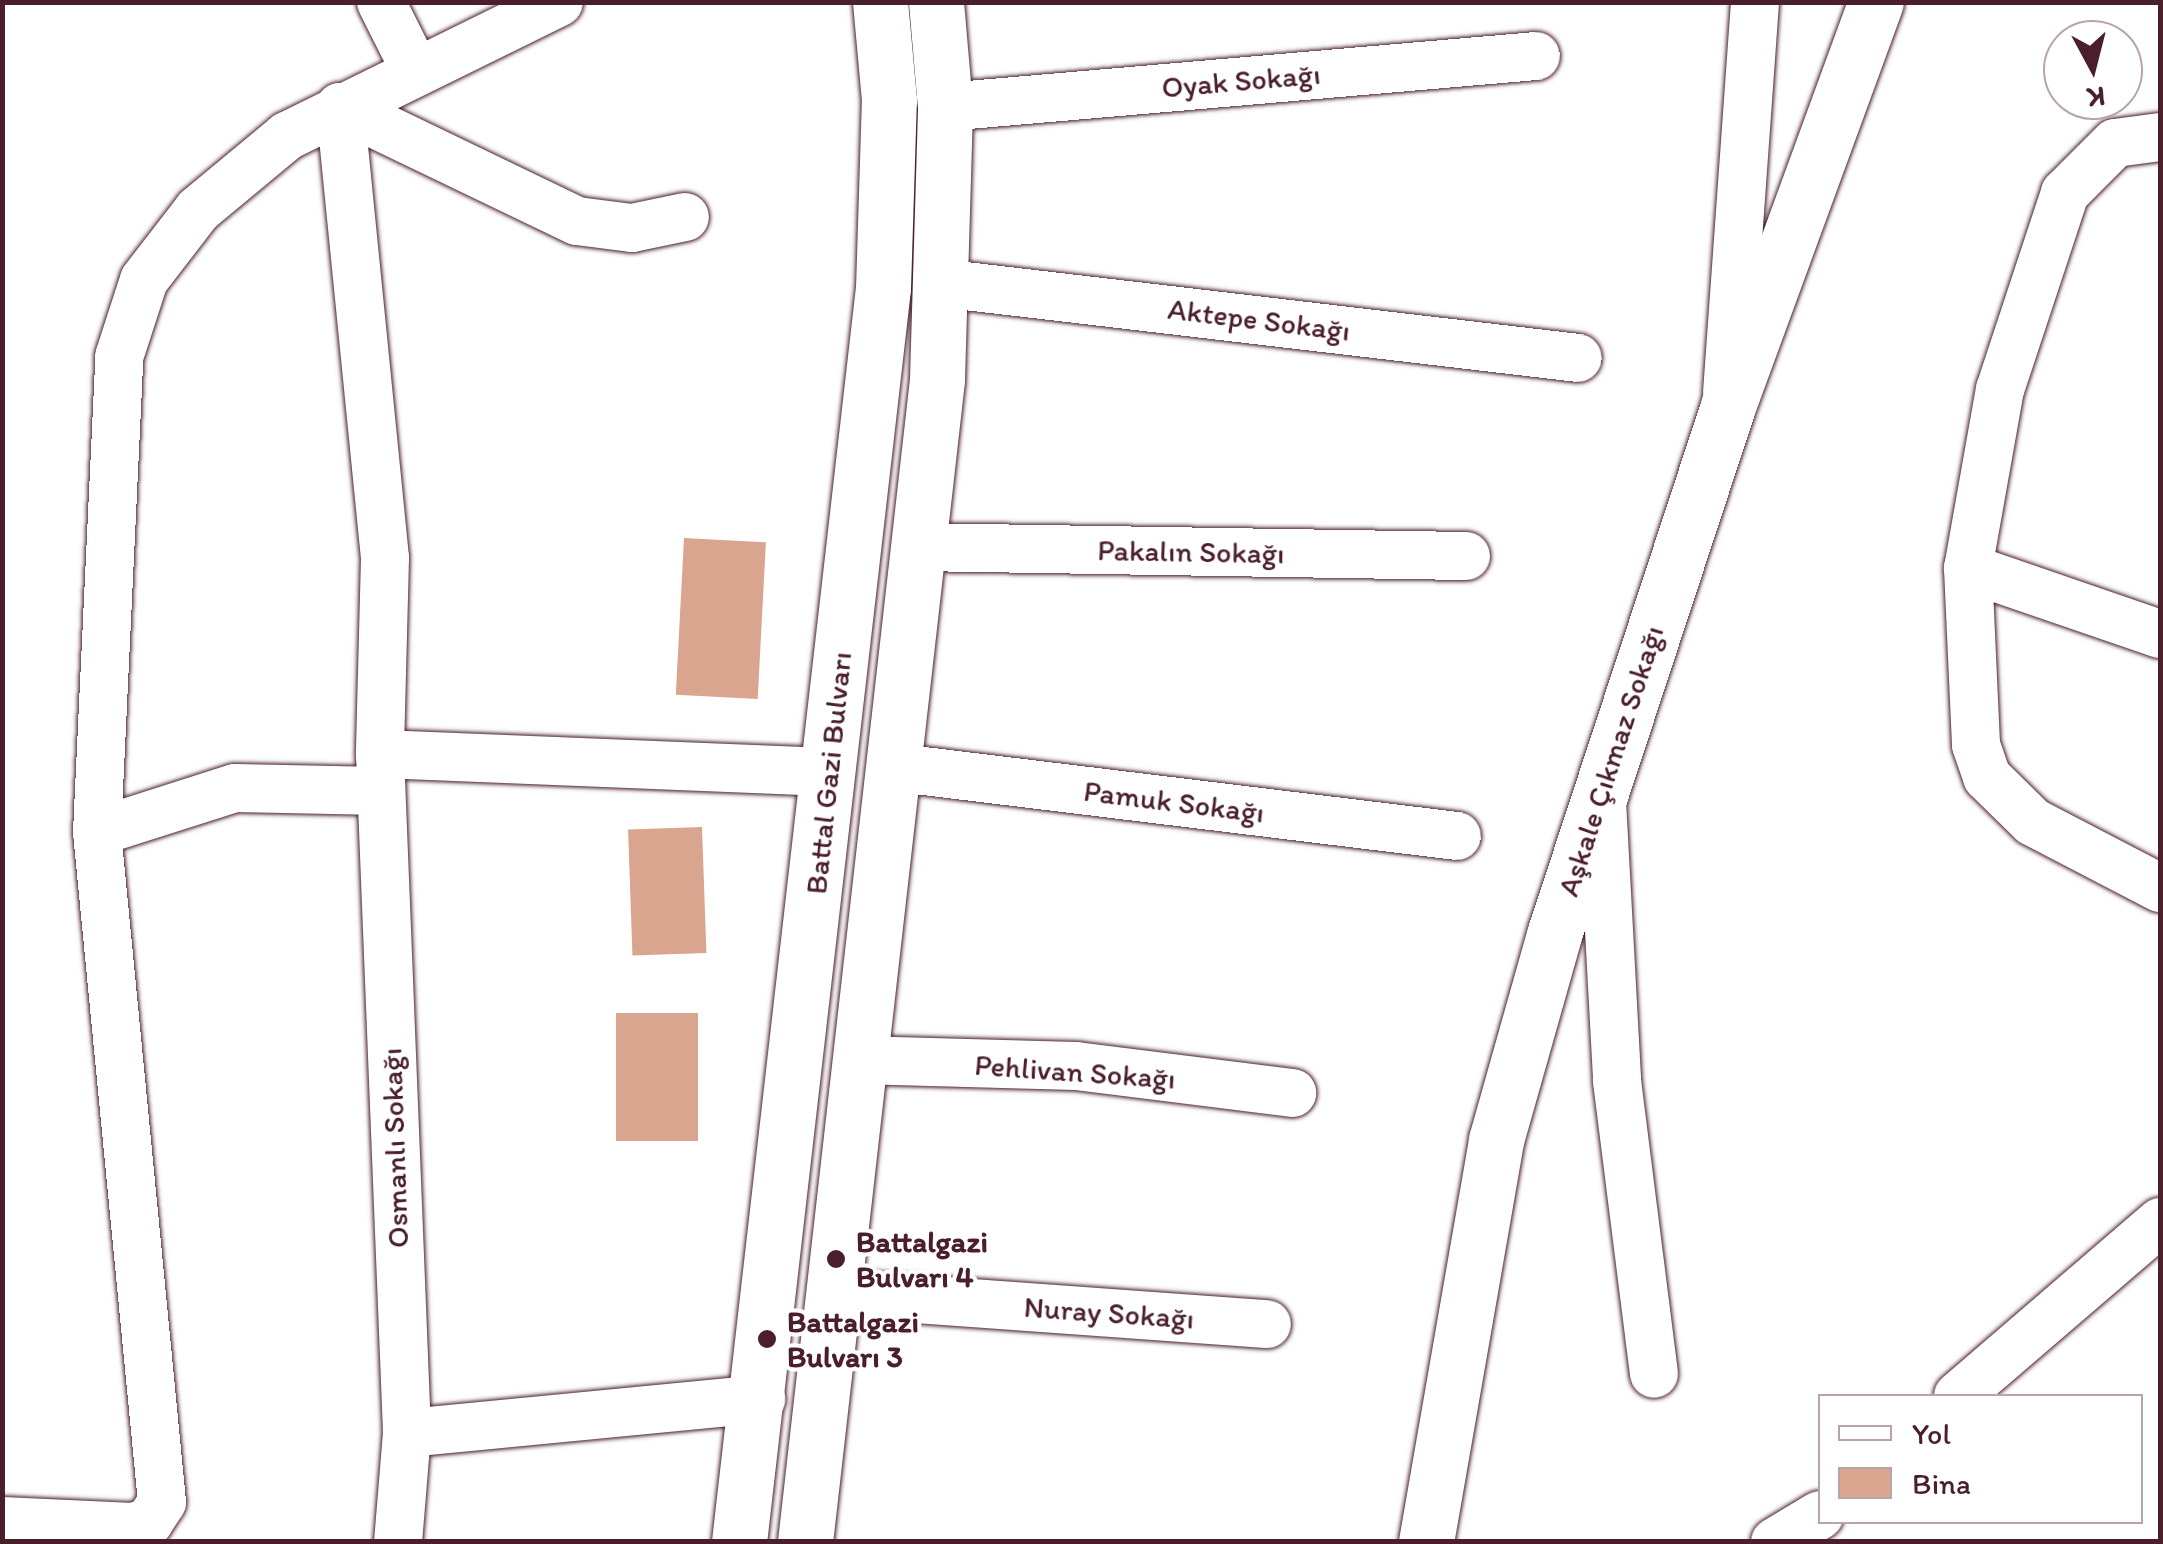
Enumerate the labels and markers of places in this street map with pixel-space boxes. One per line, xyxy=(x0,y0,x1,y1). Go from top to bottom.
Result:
place label: Battalgazi Bulvarı 4 xyxy=(856,1224,988,1294)
marker: Battalgazi Bulvarı 4 xyxy=(825,1248,847,1270)
place label: Battalgazi Bulvarı 3 xyxy=(787,1304,919,1374)
marker: Battalgazi Bulvarı 3 xyxy=(756,1328,778,1350)

